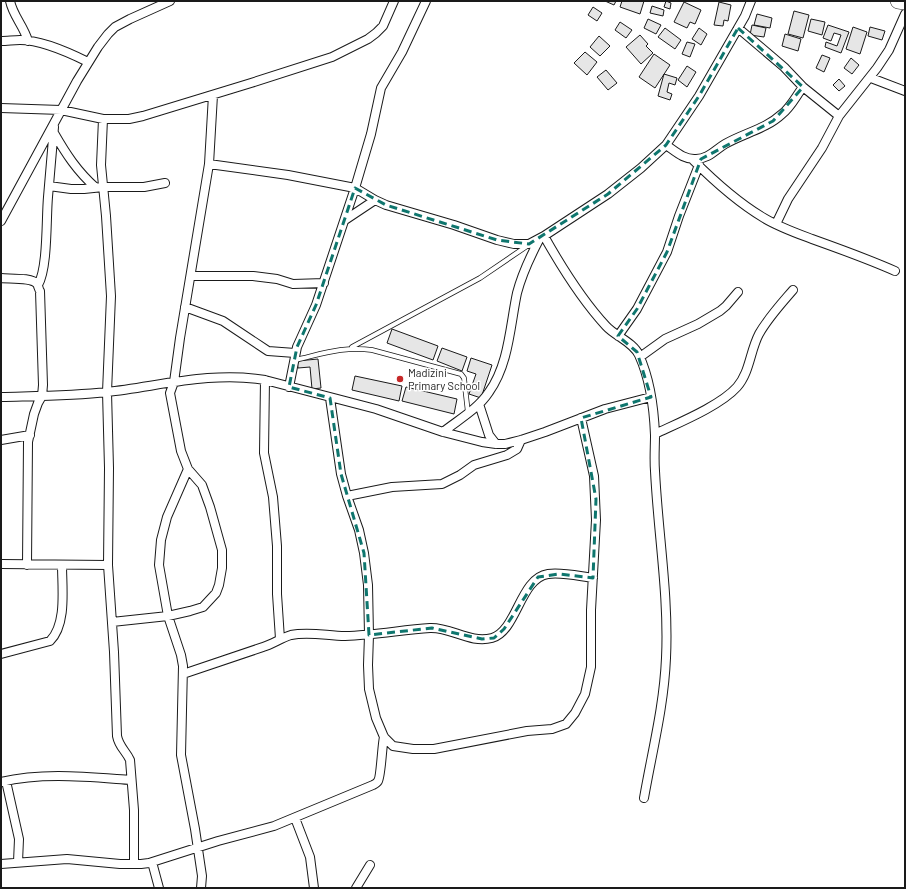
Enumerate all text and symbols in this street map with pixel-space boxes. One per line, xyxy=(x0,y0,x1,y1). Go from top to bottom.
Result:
place label: Madizini Primary School xyxy=(408,366,480,392)
marker: Madizini Primary School xyxy=(395,374,405,384)

